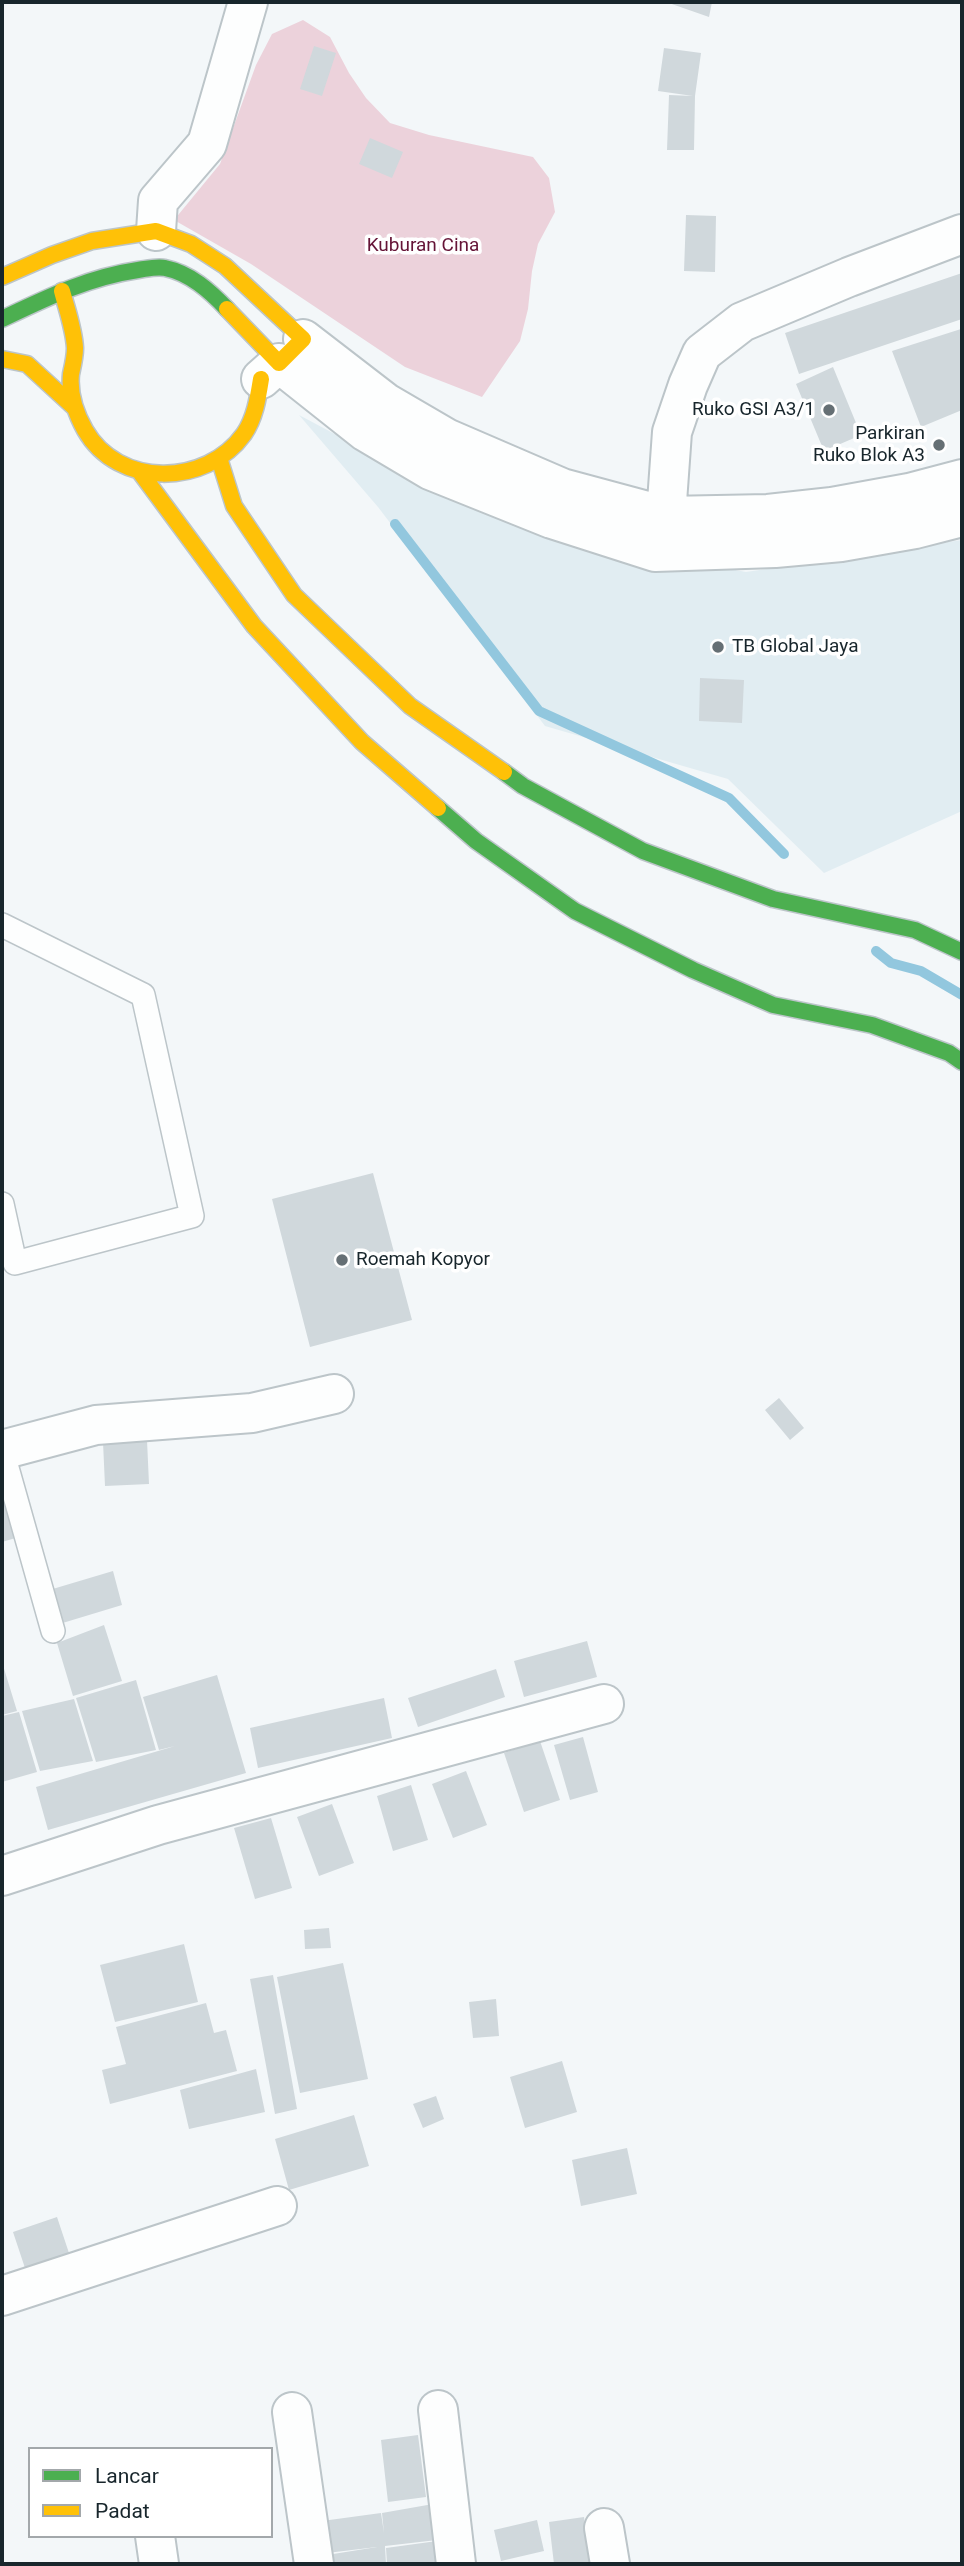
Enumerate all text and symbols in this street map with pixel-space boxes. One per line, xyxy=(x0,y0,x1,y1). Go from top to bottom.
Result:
park label: Kuburan Cina xyxy=(367,235,479,257)
place label: Ruko GSI A3/1 xyxy=(692,399,815,421)
marker: Ruko GSI A3/1 xyxy=(821,402,837,418)
place label: Parkiran Ruko Blok A3 xyxy=(813,423,925,467)
marker: Parkiran Ruko Blok A3 xyxy=(931,437,947,453)
place label: TB Global Jaya xyxy=(732,636,858,658)
marker: TB Global Jaya xyxy=(710,639,726,655)
place label: Roemah Kopyor xyxy=(356,1249,490,1271)
marker: Roemah Kopyor xyxy=(334,1252,350,1268)
legend xyxy=(28,2447,273,2538)
text: Lancar xyxy=(95,2464,159,2488)
text: Padat xyxy=(95,2499,150,2523)

